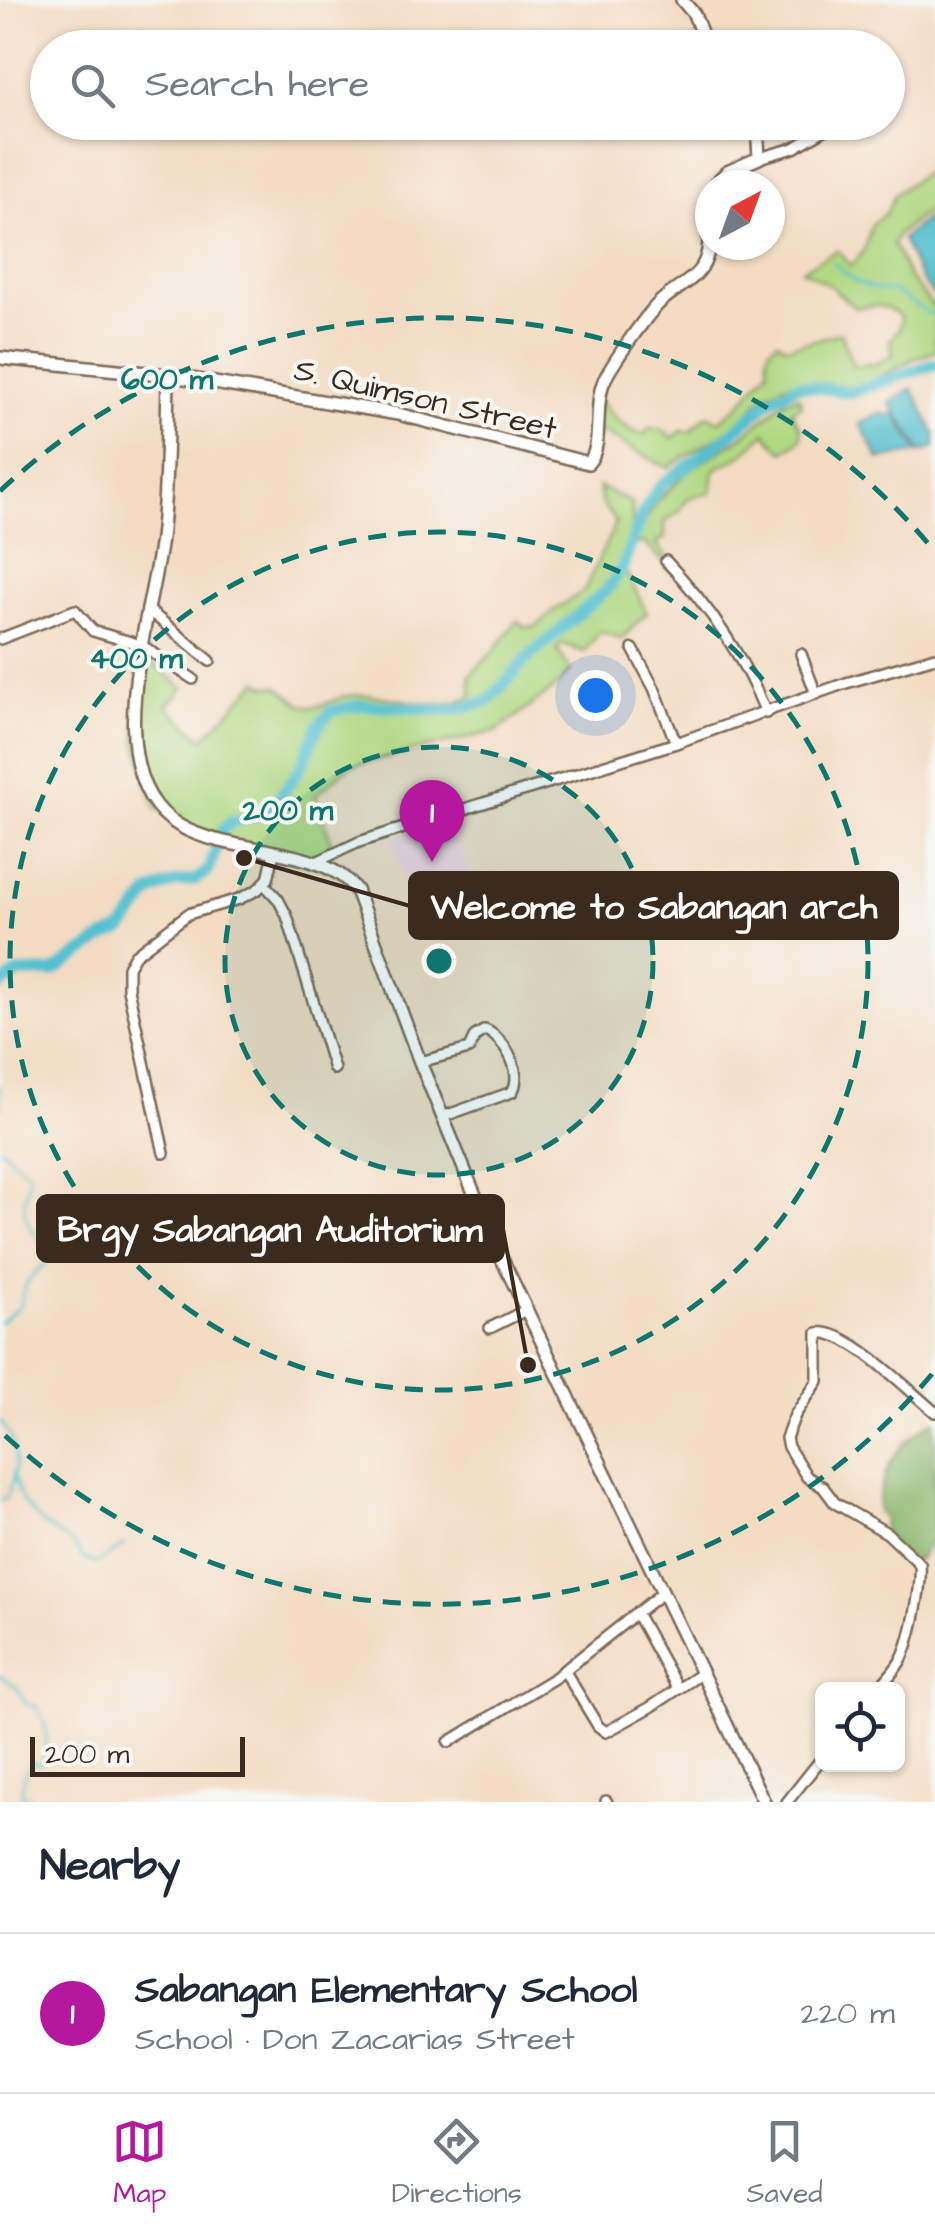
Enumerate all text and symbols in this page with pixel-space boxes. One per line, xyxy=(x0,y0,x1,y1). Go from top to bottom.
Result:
search box xyxy=(30,30,905,140)
icon: search xyxy=(65,58,120,113)
text: Search here xyxy=(145,59,369,111)
north arrow xyxy=(695,170,785,260)
street label: S. Quimson Street xyxy=(290,347,561,452)
text: 600 m xyxy=(121,359,214,401)
text: 400 m xyxy=(89,638,183,680)
your location xyxy=(570,670,621,721)
pin: 1 xyxy=(400,780,464,862)
text: 200 m xyxy=(242,790,334,832)
callout: Welcome to Sabangan arch xyxy=(410,873,897,938)
text: Welcome to Sabangan arch xyxy=(430,883,878,934)
centre of rings xyxy=(421,943,457,979)
callout: Brgy Sabangan Auditorium xyxy=(38,1196,503,1261)
text: Brgy Sabangan Auditorium xyxy=(58,1206,483,1257)
map controls xyxy=(815,1682,905,1772)
button: locate xyxy=(815,1682,905,1772)
scale bar xyxy=(30,1732,245,1776)
text: 200 m xyxy=(45,1735,129,1774)
text: Nearby xyxy=(40,1838,180,1896)
text: Sabangan Elementary School xyxy=(135,1965,637,2017)
text: 1 xyxy=(70,1991,75,2036)
text: 220 m xyxy=(800,1991,895,2036)
text: School · Don Zacarias Street xyxy=(135,2017,575,2062)
tab: Map xyxy=(112,2114,167,2213)
tab: Directions xyxy=(392,2114,522,2213)
tab: Saved xyxy=(746,2114,823,2213)

